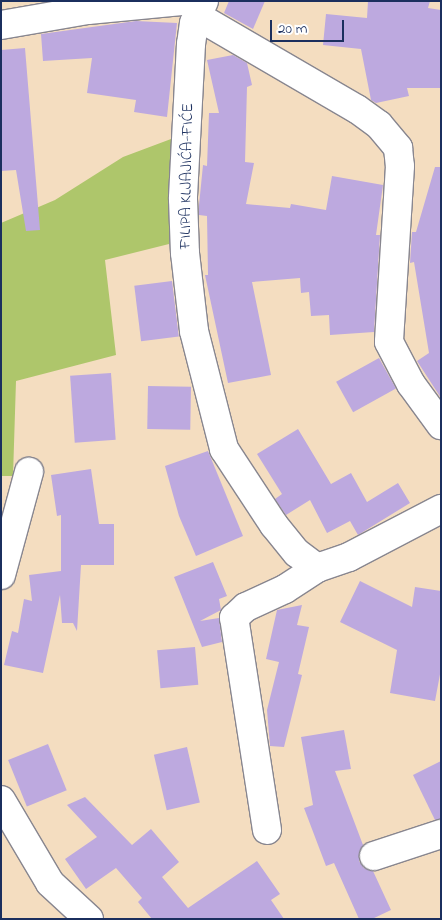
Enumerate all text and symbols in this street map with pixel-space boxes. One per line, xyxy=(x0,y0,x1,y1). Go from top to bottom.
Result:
scale bar xyxy=(272,10,346,42)
text: 20 m xyxy=(278,18,307,40)
street label: FILIPA KLJAJIĆA-FIĆE xyxy=(176,103,198,249)

